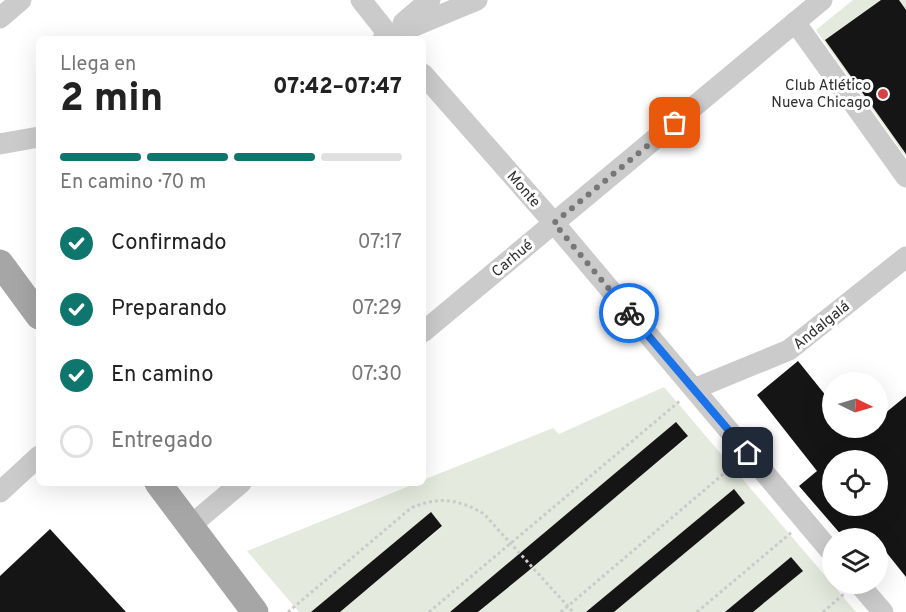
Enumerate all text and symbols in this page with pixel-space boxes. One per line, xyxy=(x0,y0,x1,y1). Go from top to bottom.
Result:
text: Llega en xyxy=(60,52,136,78)
text: 07:42–07:47 xyxy=(273,74,402,101)
text: 2 min xyxy=(60,76,163,125)
place label: Club Atlético Nueva Chicago xyxy=(771,77,871,113)
marker: Club Atlético Nueva Chicago xyxy=(876,87,890,101)
pin xyxy=(649,97,700,148)
icon: bag xyxy=(658,106,691,139)
street label: Monte xyxy=(502,168,544,212)
text: En camino · 70 m xyxy=(60,170,206,196)
icon: check xyxy=(60,227,93,260)
text: Confirmado xyxy=(111,230,227,257)
text: 07:17 xyxy=(358,230,402,256)
street label: Carhué xyxy=(488,236,538,282)
courier xyxy=(599,283,659,343)
icon: check xyxy=(60,293,93,326)
text: Preparando xyxy=(111,296,227,323)
text: 07:29 xyxy=(351,296,402,322)
icon: bike xyxy=(613,297,646,330)
street label: Andalgalá xyxy=(790,298,854,355)
icon: check xyxy=(60,359,93,392)
text: En camino xyxy=(111,362,213,389)
text: 07:30 xyxy=(351,362,402,388)
north arrow xyxy=(822,372,888,438)
map controls xyxy=(822,372,888,594)
pin xyxy=(722,427,773,478)
text: Entregado xyxy=(111,428,213,455)
icon: home xyxy=(731,436,764,469)
button: locate xyxy=(822,450,888,516)
button: layers xyxy=(822,528,888,594)

